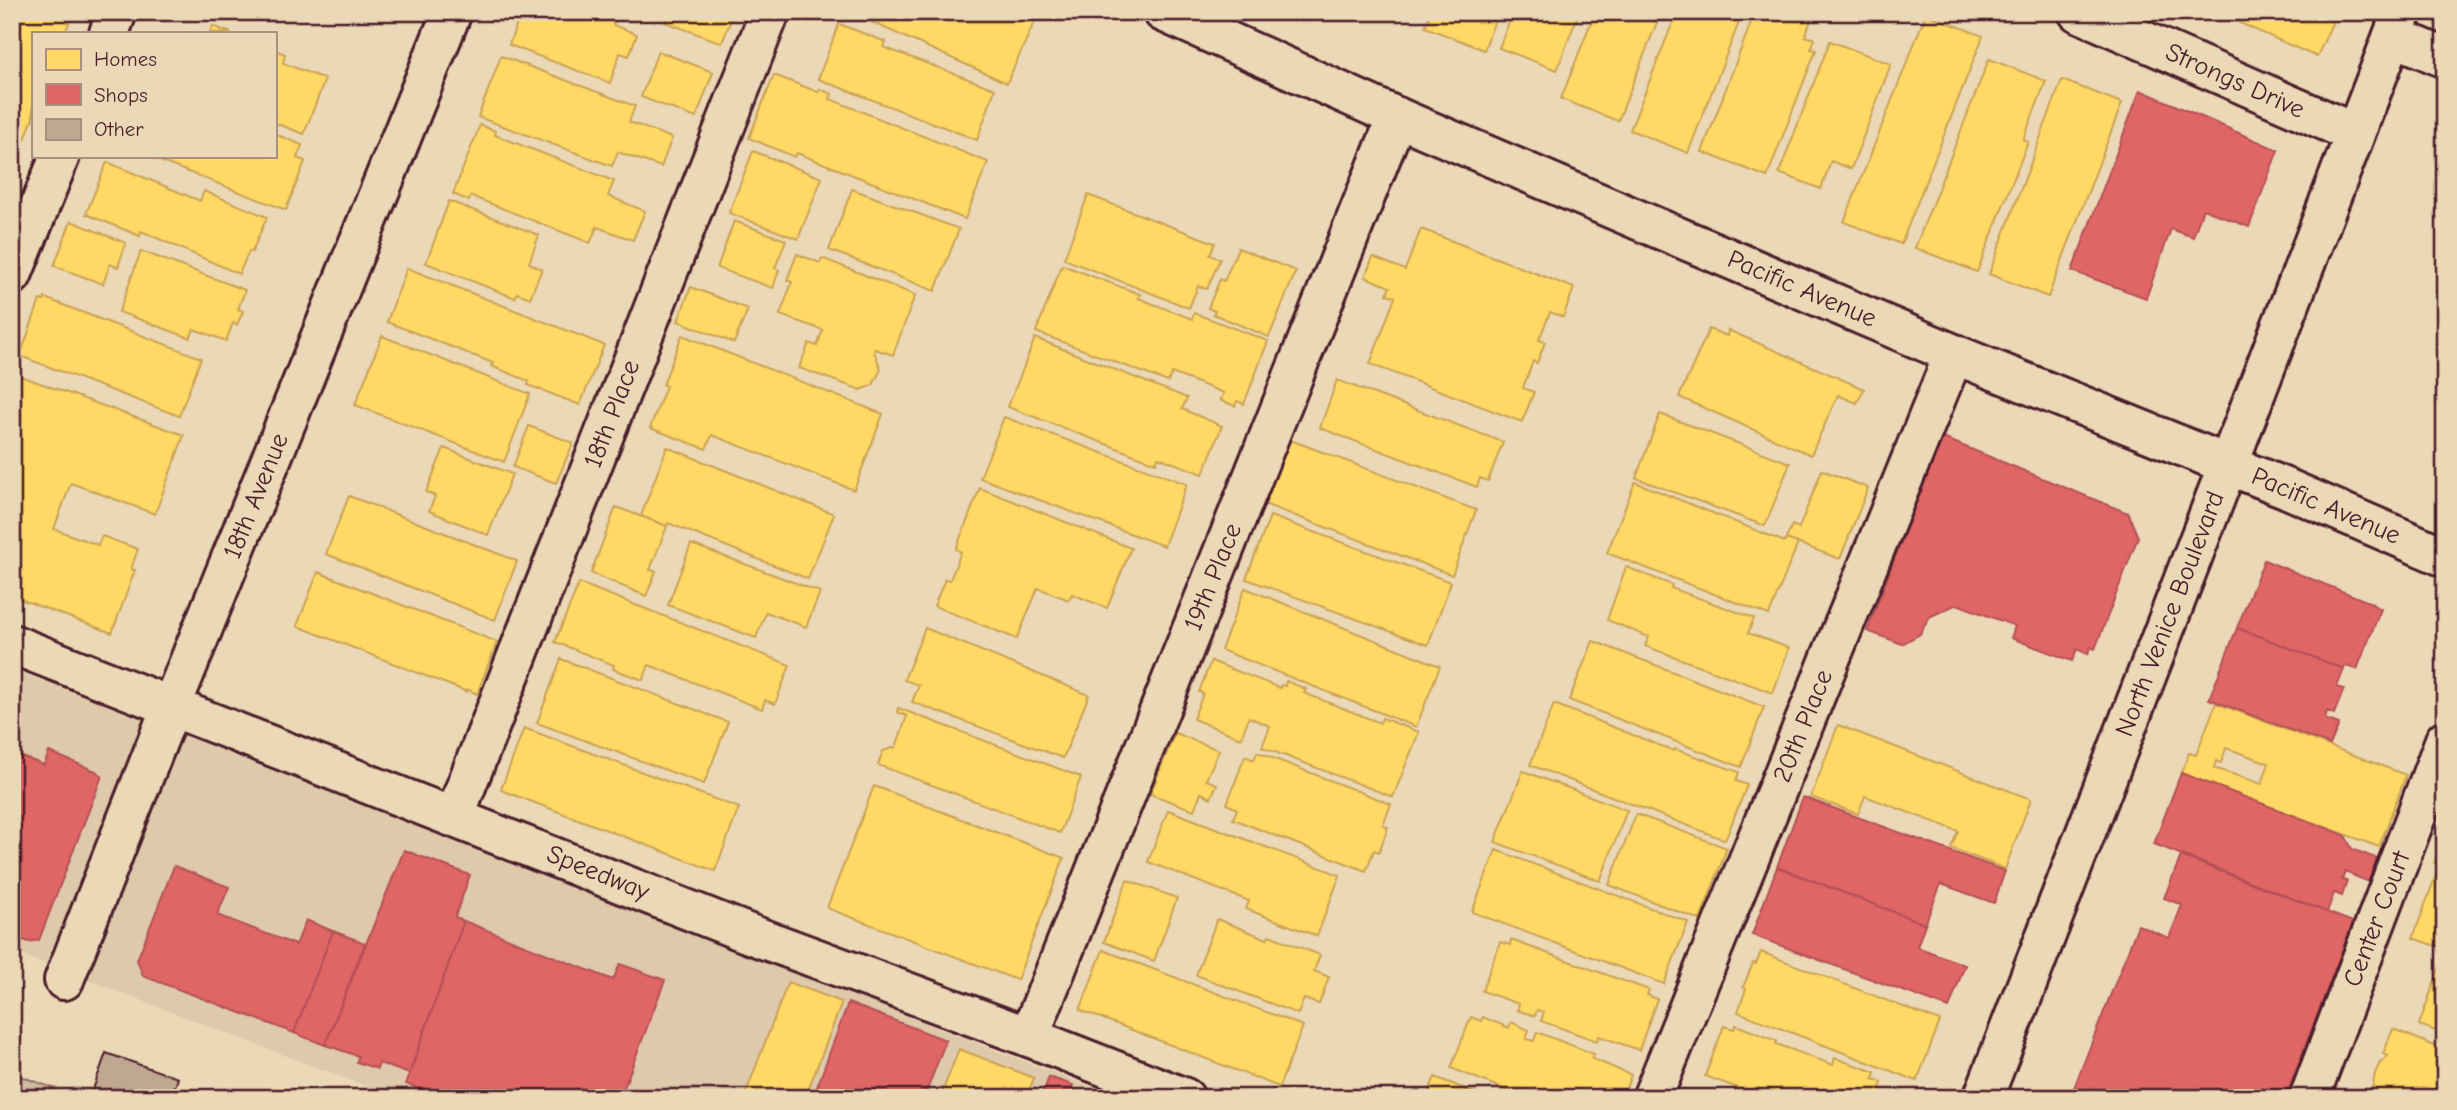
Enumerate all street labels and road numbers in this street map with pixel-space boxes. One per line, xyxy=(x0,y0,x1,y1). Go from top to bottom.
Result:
street label: Strongs Drive xyxy=(2161,37,2309,125)
street label: Pacific Avenue xyxy=(1723,244,1881,334)
street label: 18th Place xyxy=(578,356,646,472)
street label: 18th Avenue xyxy=(217,429,295,563)
street label: Pacific Avenue xyxy=(2247,461,2405,551)
street label: North Venice Boulevard xyxy=(2109,487,2231,741)
street label: 19th Place xyxy=(1178,519,1248,635)
street label: 20th Place xyxy=(1767,665,1839,787)
street label: Speedway xyxy=(542,839,654,907)
street label: Center Court xyxy=(2337,845,2417,991)

